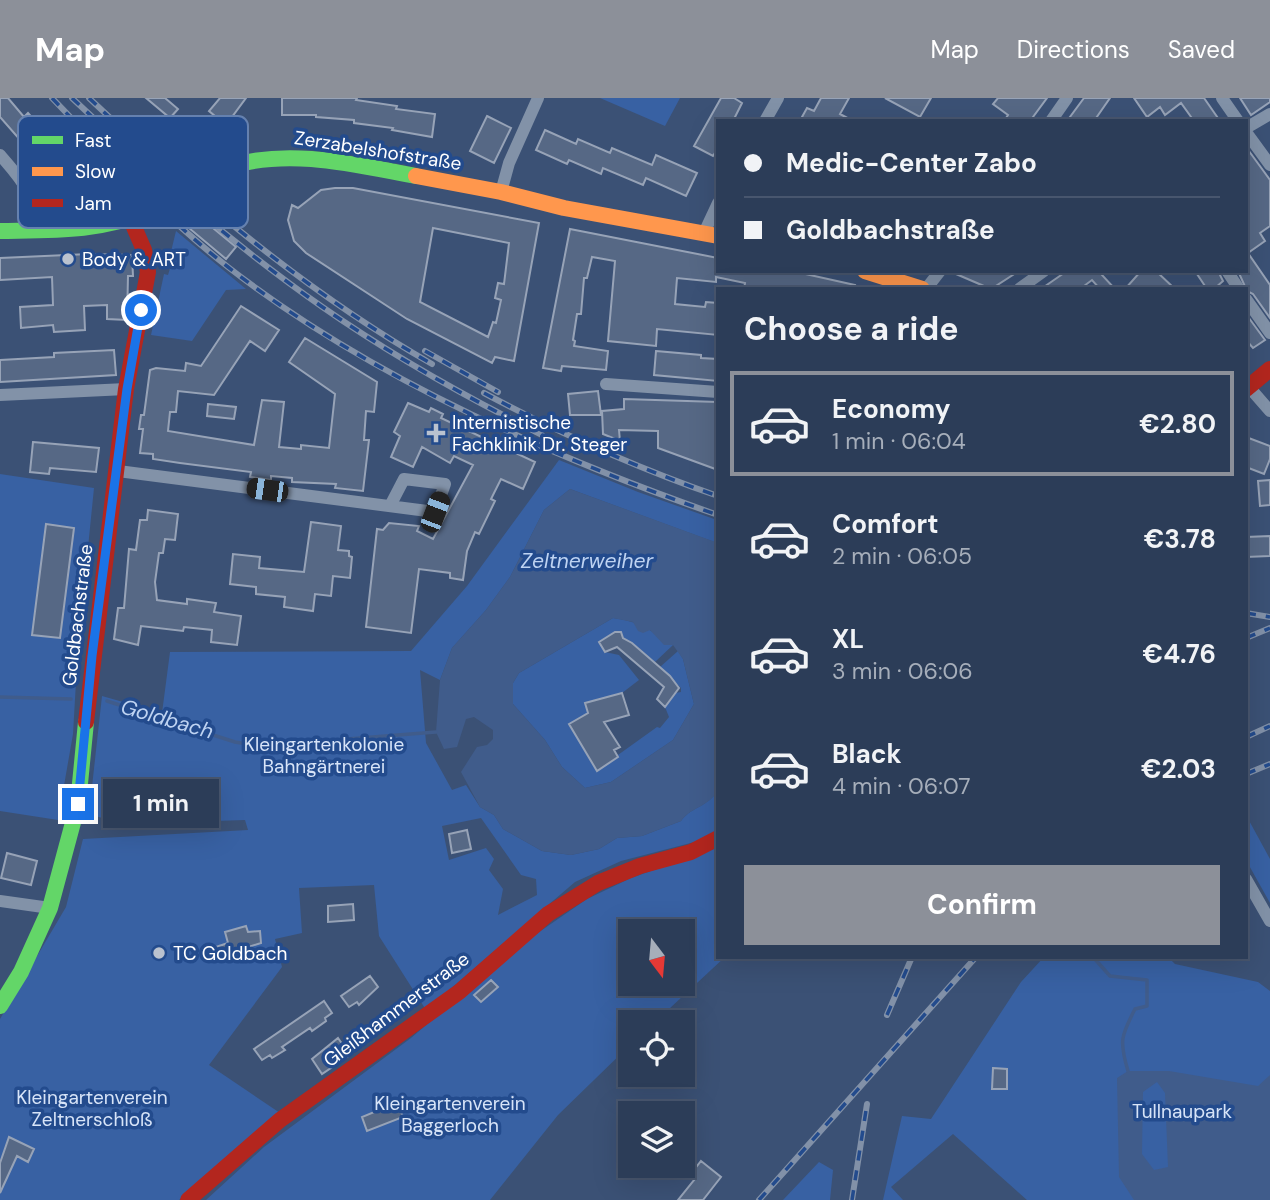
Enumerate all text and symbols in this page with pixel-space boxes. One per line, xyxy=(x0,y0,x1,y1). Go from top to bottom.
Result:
text: Map xyxy=(35,28,105,71)
text: Map xyxy=(931,34,979,65)
text: Directions xyxy=(1017,34,1130,65)
text: Saved xyxy=(1168,34,1235,65)
legend xyxy=(18,116,248,228)
street label: Zerzabelshofstraße xyxy=(293,125,463,176)
text: Fast xyxy=(75,128,111,153)
text: Medic-Center Zabo xyxy=(786,146,1037,180)
text: Slow xyxy=(75,159,116,184)
text: Jam xyxy=(75,191,112,216)
text: Goldbachstraße xyxy=(786,213,995,247)
place label: Body & ART xyxy=(82,247,186,272)
marker: Body & ART xyxy=(60,251,76,267)
route start xyxy=(125,294,157,326)
text: Choose a ride xyxy=(744,308,959,350)
icon: car xyxy=(748,392,811,455)
text: Economy xyxy=(832,392,950,426)
text: €2.80 xyxy=(1139,407,1216,441)
place label: Internistische Fachklinik Dr. Steger xyxy=(452,410,627,457)
marker: Internistische Fachklinik Dr. Steger xyxy=(426,423,446,443)
text: 1 min · 06:04 xyxy=(832,426,966,456)
car xyxy=(245,477,290,503)
car xyxy=(418,489,453,535)
icon: car xyxy=(748,507,811,570)
text: Comfort xyxy=(832,507,938,541)
text: €3.78 xyxy=(1144,522,1216,556)
text: 2 min · 06:05 xyxy=(832,541,972,571)
street label: Goldbachstraße xyxy=(56,543,99,687)
water label: Zeltnerweiher xyxy=(521,547,655,575)
icon: car xyxy=(748,622,811,685)
text: XL xyxy=(832,622,864,656)
text: €4.76 xyxy=(1143,637,1216,671)
text: 3 min · 06:06 xyxy=(832,656,973,686)
water label: Goldbach xyxy=(117,692,217,746)
park label: Kleingartenkolonie Bahngärtnerei xyxy=(244,732,404,779)
icon: car xyxy=(748,737,811,800)
text: Black xyxy=(832,737,902,771)
text: €2.03 xyxy=(1141,752,1216,786)
text: 4 min · 06:07 xyxy=(832,771,971,801)
callout: 1 min xyxy=(102,780,218,828)
route end xyxy=(62,788,94,820)
text: 1 min xyxy=(133,788,189,818)
button: Confirm xyxy=(744,865,1220,945)
north arrow xyxy=(618,919,695,996)
map controls xyxy=(618,919,695,1178)
place label: TC Goldbach xyxy=(173,941,288,966)
marker: TC Goldbach xyxy=(151,945,167,961)
street label: Gleißhammerstraße xyxy=(318,946,474,1072)
button: locate xyxy=(618,1010,695,1087)
park label: Kleingartenverein Zeltnerschloß xyxy=(16,1085,168,1132)
park label: Kleingartenverein Baggerloch xyxy=(374,1091,526,1138)
park label: Tullnaupark xyxy=(1132,1099,1232,1124)
button: layers xyxy=(618,1101,695,1178)

